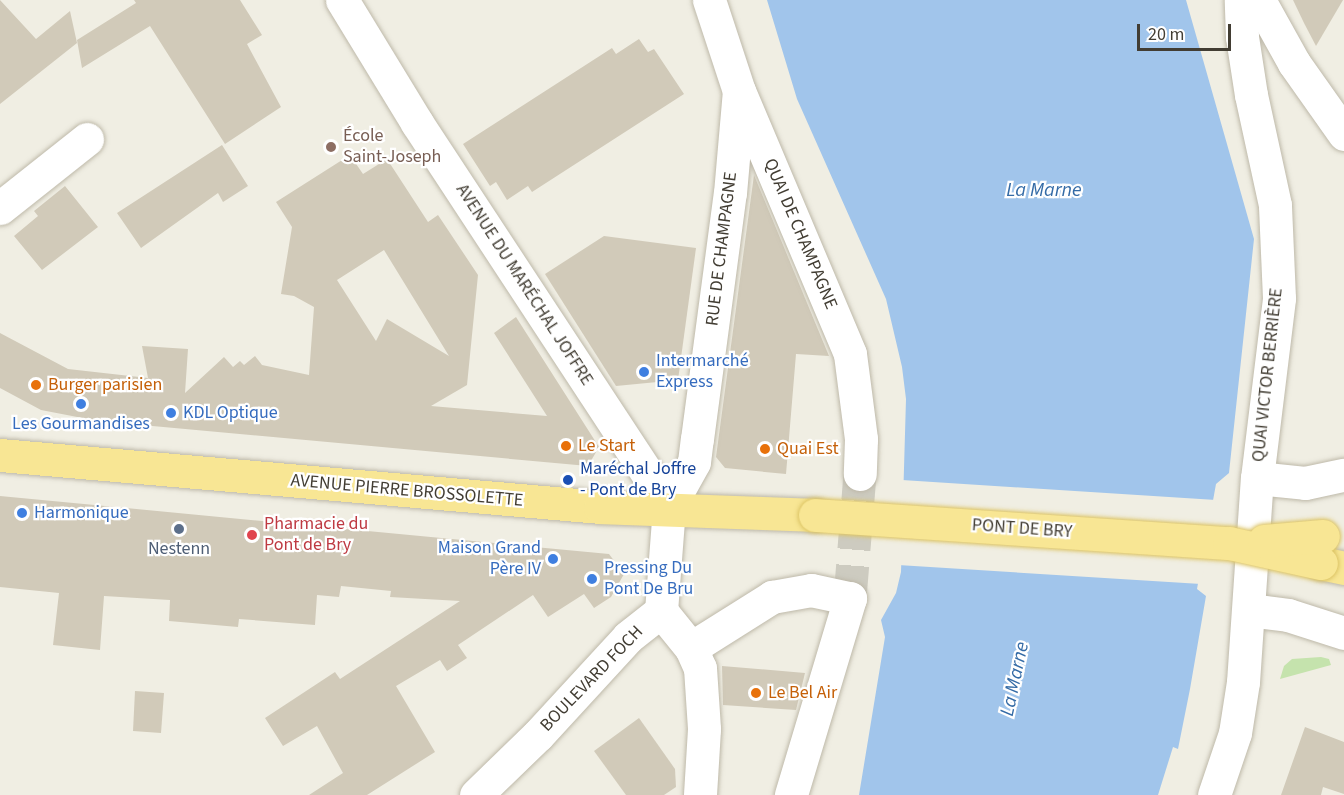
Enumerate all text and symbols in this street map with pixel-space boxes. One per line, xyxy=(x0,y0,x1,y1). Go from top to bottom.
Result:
scale bar xyxy=(1140,12,1234,50)
text: 20 m xyxy=(1148,22,1184,47)
place label: École Saint-Joseph xyxy=(343,126,441,168)
marker: École Saint-Joseph xyxy=(324,140,338,154)
street label: QUAI DE CHAMPAGNE xyxy=(758,155,842,313)
street label: RUE DE CHAMPAGNE xyxy=(702,171,742,327)
water label: La Marne xyxy=(1006,178,1082,202)
street label: AVENUE DU MARÉCHAL JOFFRE xyxy=(451,180,597,390)
street label: QUAI VICTOR BERRIÈRE xyxy=(1248,287,1288,463)
place label: Intermarché Express xyxy=(656,351,749,394)
marker: Intermarché Express xyxy=(637,365,651,379)
place label: Burger parisien xyxy=(48,374,162,396)
marker: Burger parisien xyxy=(29,378,43,392)
marker: Les Gourmandises xyxy=(74,397,88,411)
place label: KDL Optique xyxy=(183,402,278,424)
marker: KDL Optique xyxy=(164,406,178,420)
place label: Les Gourmandises xyxy=(12,413,150,435)
place label: Le Start xyxy=(578,435,635,457)
place label: Quai Est xyxy=(777,438,839,460)
marker: Le Start xyxy=(559,439,573,453)
marker: Quai Est xyxy=(758,442,772,456)
place label: Maréchal Joffre - Pont de Bry xyxy=(580,459,696,502)
street label: AVENUE PIERRE BROSSOLETTE xyxy=(290,470,524,512)
marker: Maréchal Joffre - Pont de Bry xyxy=(561,473,575,487)
place label: Harmonique xyxy=(34,502,129,524)
marker: Harmonique xyxy=(15,506,29,520)
place label: Pharmacie du Pont de Bry xyxy=(264,514,368,556)
street label: PONT DE BRY xyxy=(971,515,1073,543)
marker: Nestenn xyxy=(172,522,186,536)
marker: Pharmacie du Pont de Bry xyxy=(245,528,259,542)
place label: Nestenn xyxy=(148,538,210,560)
place label: Maison Grand Père IV xyxy=(438,538,541,580)
marker: Maison Grand Père IV xyxy=(546,552,560,566)
place label: Pressing Du Pont De Bru xyxy=(604,558,693,600)
marker: Pressing Du Pont De Bru xyxy=(585,572,599,586)
street label: BOULEVARD FOCH xyxy=(536,622,648,736)
water label: La Marne xyxy=(995,640,1035,718)
place label: Le Bel Air xyxy=(768,682,837,704)
marker: Le Bel Air xyxy=(749,686,763,700)

